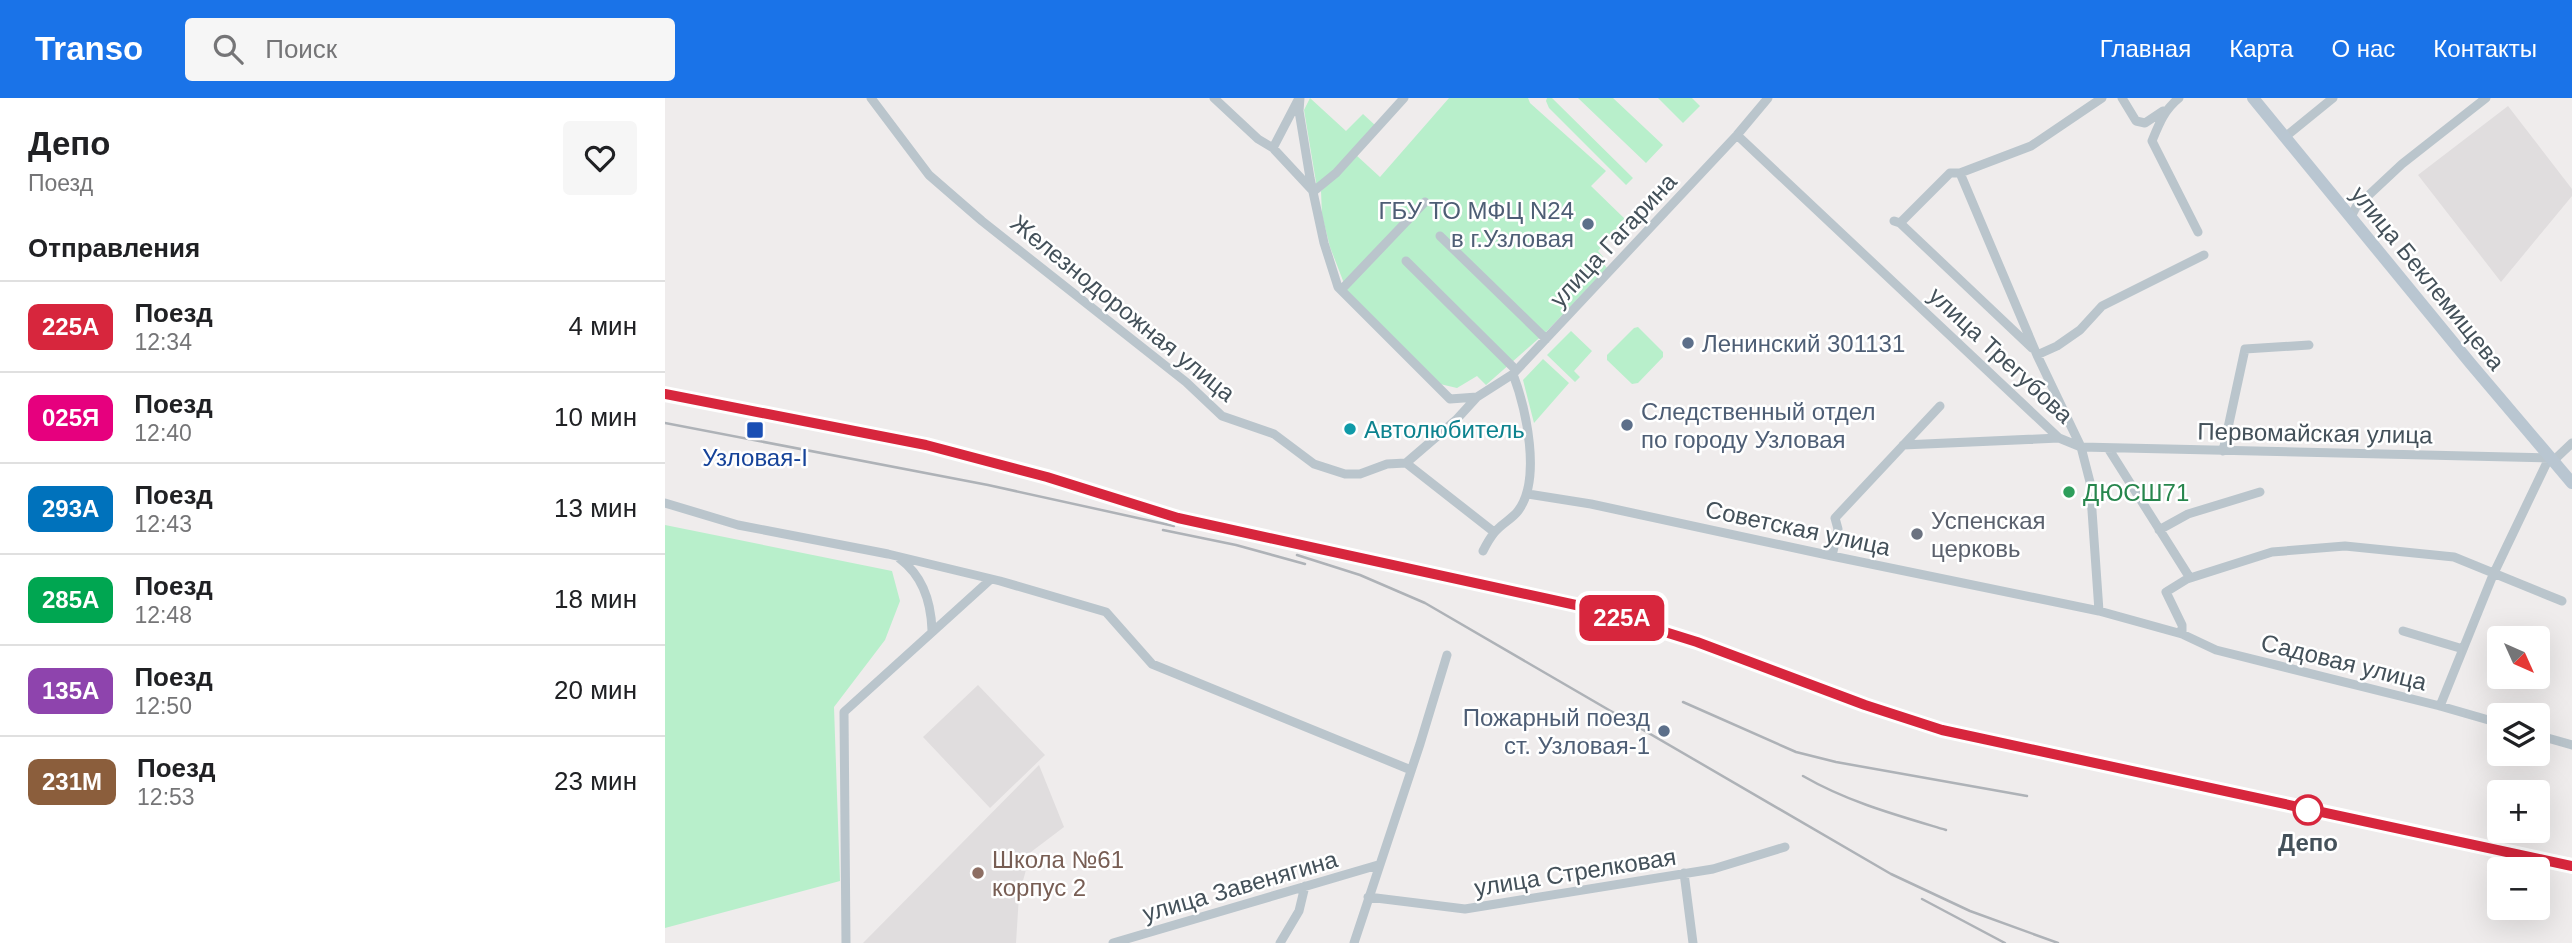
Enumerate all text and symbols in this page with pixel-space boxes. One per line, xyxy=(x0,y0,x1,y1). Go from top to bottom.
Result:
search box xyxy=(185,18,675,81)
text: Transo xyxy=(35,30,143,67)
icon: search xyxy=(209,30,247,68)
text: Поиск xyxy=(265,34,337,64)
text: Главная xyxy=(2100,35,2191,62)
text: Карта xyxy=(2229,35,2293,62)
text: О нас xyxy=(2331,35,2395,62)
text: Контакты xyxy=(2433,35,2537,62)
button: heart xyxy=(563,121,637,195)
text: Депо xyxy=(28,125,110,162)
street label: улица Гагарина xyxy=(1544,167,1682,312)
text: Поезд xyxy=(28,170,93,196)
street label: улица Беклемищева xyxy=(2346,181,2511,376)
place label: ГБУ ТО МФЦ N24 в г.Узловая xyxy=(1379,197,1574,252)
street label: Железнодорожная улица xyxy=(1006,209,1241,407)
marker: ГБУ ТО МФЦ N24 в г.Узловая xyxy=(1580,216,1596,232)
text: Отправления xyxy=(28,233,200,263)
street label: улица Трегубова xyxy=(1924,281,2079,429)
text: Поезд xyxy=(134,298,213,328)
text: 4 мин xyxy=(569,311,637,341)
text: 225А xyxy=(42,313,99,340)
text: 12:34 xyxy=(134,329,192,355)
place label: Ленинский 301131 xyxy=(1702,330,1905,357)
marker: Ленинский 301131 xyxy=(1680,335,1696,351)
text: Поезд xyxy=(134,389,213,419)
place label: Следственный отдел по городу Узловая xyxy=(1641,398,1875,453)
text: 10 мин xyxy=(554,402,637,432)
text: 025Я xyxy=(42,404,99,431)
place label: Автолюбитель xyxy=(1364,416,1525,443)
marker: Следственный отдел по городу Узловая xyxy=(1619,417,1635,433)
street label: Первомайская улица xyxy=(2197,417,2433,449)
text: 12:40 xyxy=(134,420,192,446)
marker: Узловая-I xyxy=(745,420,765,440)
marker: Автолюбитель xyxy=(1342,421,1358,437)
place label: Узловая-I xyxy=(702,444,808,471)
place label: ДЮСШ71 xyxy=(2083,479,2189,506)
text: Поезд xyxy=(134,480,213,510)
marker: ДЮСШ71 xyxy=(2061,484,2077,500)
text: 13 мин xyxy=(554,493,637,523)
text: 293А xyxy=(42,495,99,522)
street label: Советская улица xyxy=(1703,495,1894,561)
place label: Успенская церковь xyxy=(1931,507,2046,562)
text: 12:43 xyxy=(134,511,192,537)
marker: Успенская церковь xyxy=(1909,526,1925,542)
text: Поезд xyxy=(134,571,213,601)
text: 18 мин xyxy=(554,584,637,614)
text: 285А xyxy=(42,586,99,613)
line badge: 225А xyxy=(1573,595,1671,641)
text: 12:48 xyxy=(134,602,192,628)
text: 225А xyxy=(1593,604,1651,631)
north arrow xyxy=(2487,626,2550,690)
map controls xyxy=(2487,626,2550,920)
street label: Садовая улица xyxy=(2258,628,2430,696)
text: Поезд xyxy=(134,662,213,692)
text: 20 мин xyxy=(554,675,637,705)
text: 135А xyxy=(42,677,99,704)
text: 12:50 xyxy=(134,693,192,719)
button: layers xyxy=(2487,703,2550,766)
place label: Пожарный поезд ст. Узловая-1 xyxy=(1463,704,1650,759)
marker: Пожарный поезд ст. Узловая-1 xyxy=(1656,723,1672,739)
text: Поезд xyxy=(137,753,216,783)
text: 23 мин xyxy=(554,766,637,796)
text: 231М xyxy=(42,768,102,795)
button: + xyxy=(2487,780,2550,843)
text: 12:53 xyxy=(137,784,195,810)
marker: Депо xyxy=(2293,795,2323,825)
place label: Депо xyxy=(2278,829,2338,856)
street label: улица Стрелковая xyxy=(1472,843,1678,901)
street label: улица Завенягина xyxy=(1140,845,1341,927)
place label: Школа №61 корпус 2 xyxy=(992,846,1124,901)
button: − xyxy=(2487,857,2550,920)
marker: Школа №61 корпус 2 xyxy=(970,865,986,881)

